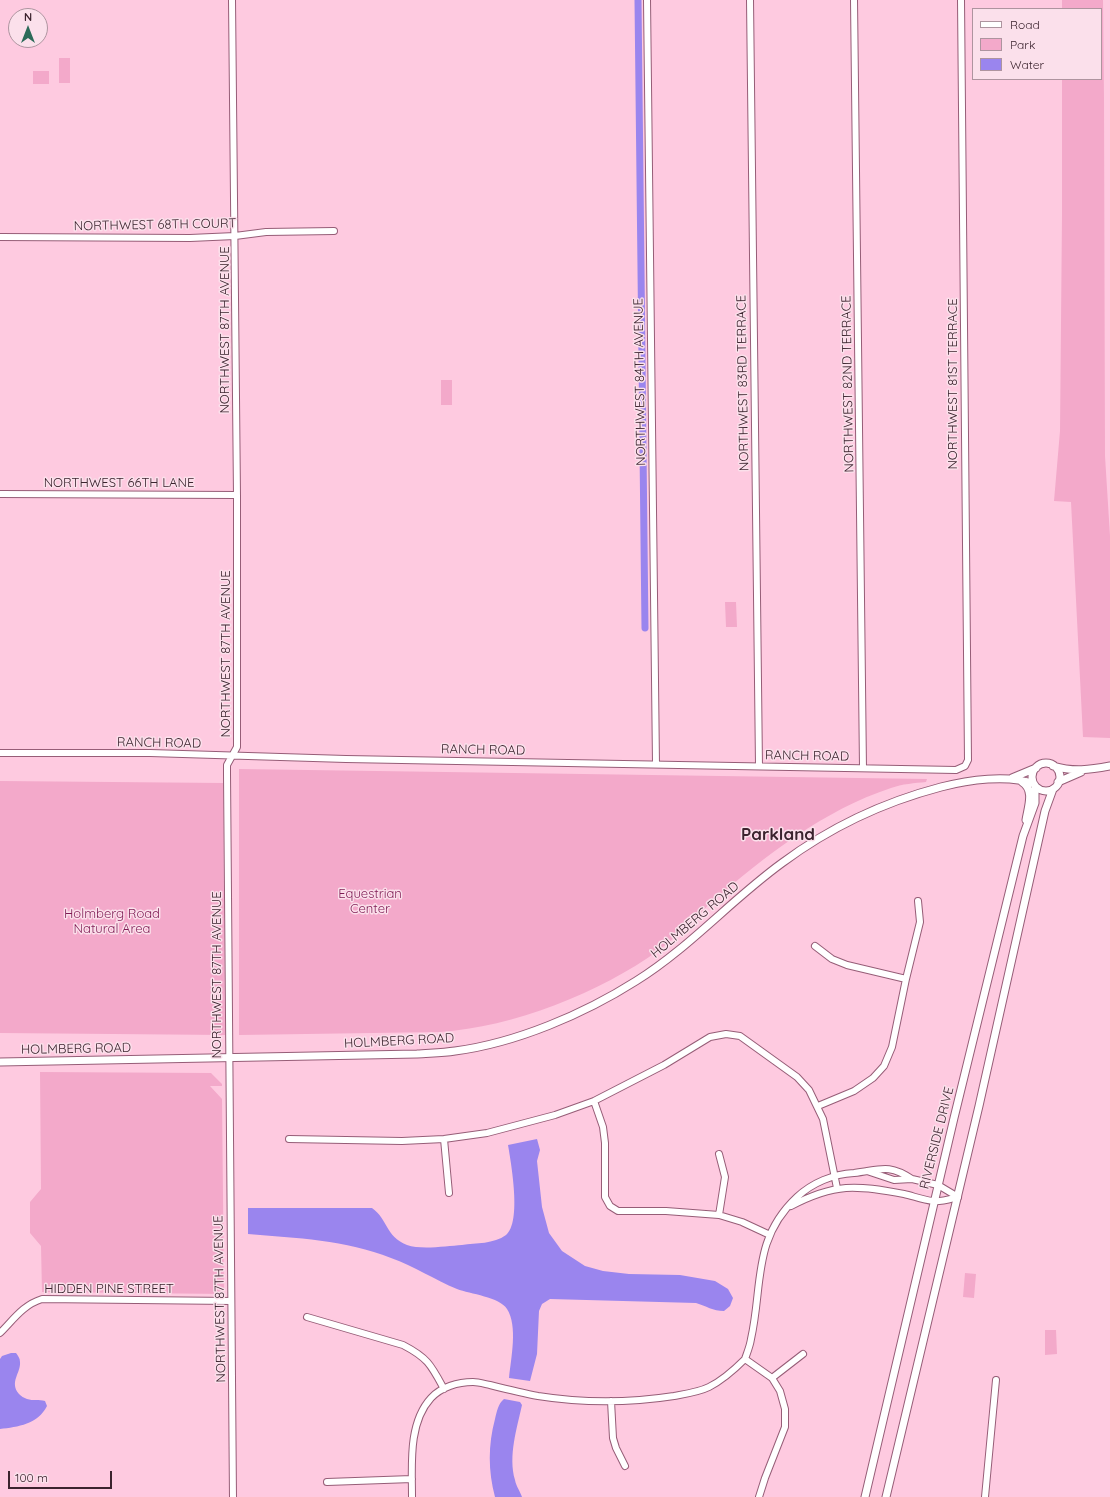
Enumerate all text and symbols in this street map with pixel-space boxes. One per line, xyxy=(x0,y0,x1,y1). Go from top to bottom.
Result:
north arrow xyxy=(8,8,48,48)
legend xyxy=(972,8,1102,80)
text: N xyxy=(24,10,32,24)
text: Road xyxy=(1010,17,1040,32)
text: Park xyxy=(1010,37,1035,52)
text: Water xyxy=(1010,57,1044,72)
street label: NORTHWEST 68TH COURT xyxy=(74,216,236,234)
street label: NORTHWEST 87TH AVENUE xyxy=(217,246,233,414)
street label: NORTHWEST 83RD TERRACE xyxy=(734,295,752,471)
street label: NORTHWEST 82ND TERRACE xyxy=(839,295,857,473)
street label: NORTHWEST 84TH AVENUE xyxy=(631,298,649,466)
street label: NORTHWEST 81ST TERRACE xyxy=(945,298,961,470)
street label: NORTHWEST 66TH LANE xyxy=(44,475,194,491)
street label: NORTHWEST 87TH AVENUE xyxy=(218,570,234,738)
street label: RANCH ROAD xyxy=(117,734,201,752)
street label: RANCH ROAD xyxy=(441,741,525,759)
street label: RANCH ROAD xyxy=(765,747,849,765)
district label: Parkland xyxy=(741,825,815,845)
street label: HOLMBERG ROAD xyxy=(648,879,742,961)
park label: Equestrian Center xyxy=(338,886,402,917)
street label: NORTHWEST 87TH AVENUE xyxy=(209,891,225,1059)
park label: Holmberg Road Natural Area xyxy=(64,906,160,937)
street label: HOLMBERG ROAD xyxy=(344,1030,454,1052)
street label: HOLMBERG ROAD xyxy=(21,1040,131,1058)
street label: RIVERSIDE DRIVE xyxy=(917,1085,957,1191)
street label: NORTHWEST 87TH AVENUE xyxy=(211,1215,229,1383)
street label: HIDDEN PINE STREET xyxy=(44,1281,174,1297)
scale bar xyxy=(10,1463,114,1489)
text: 100 m xyxy=(15,1470,48,1485)

